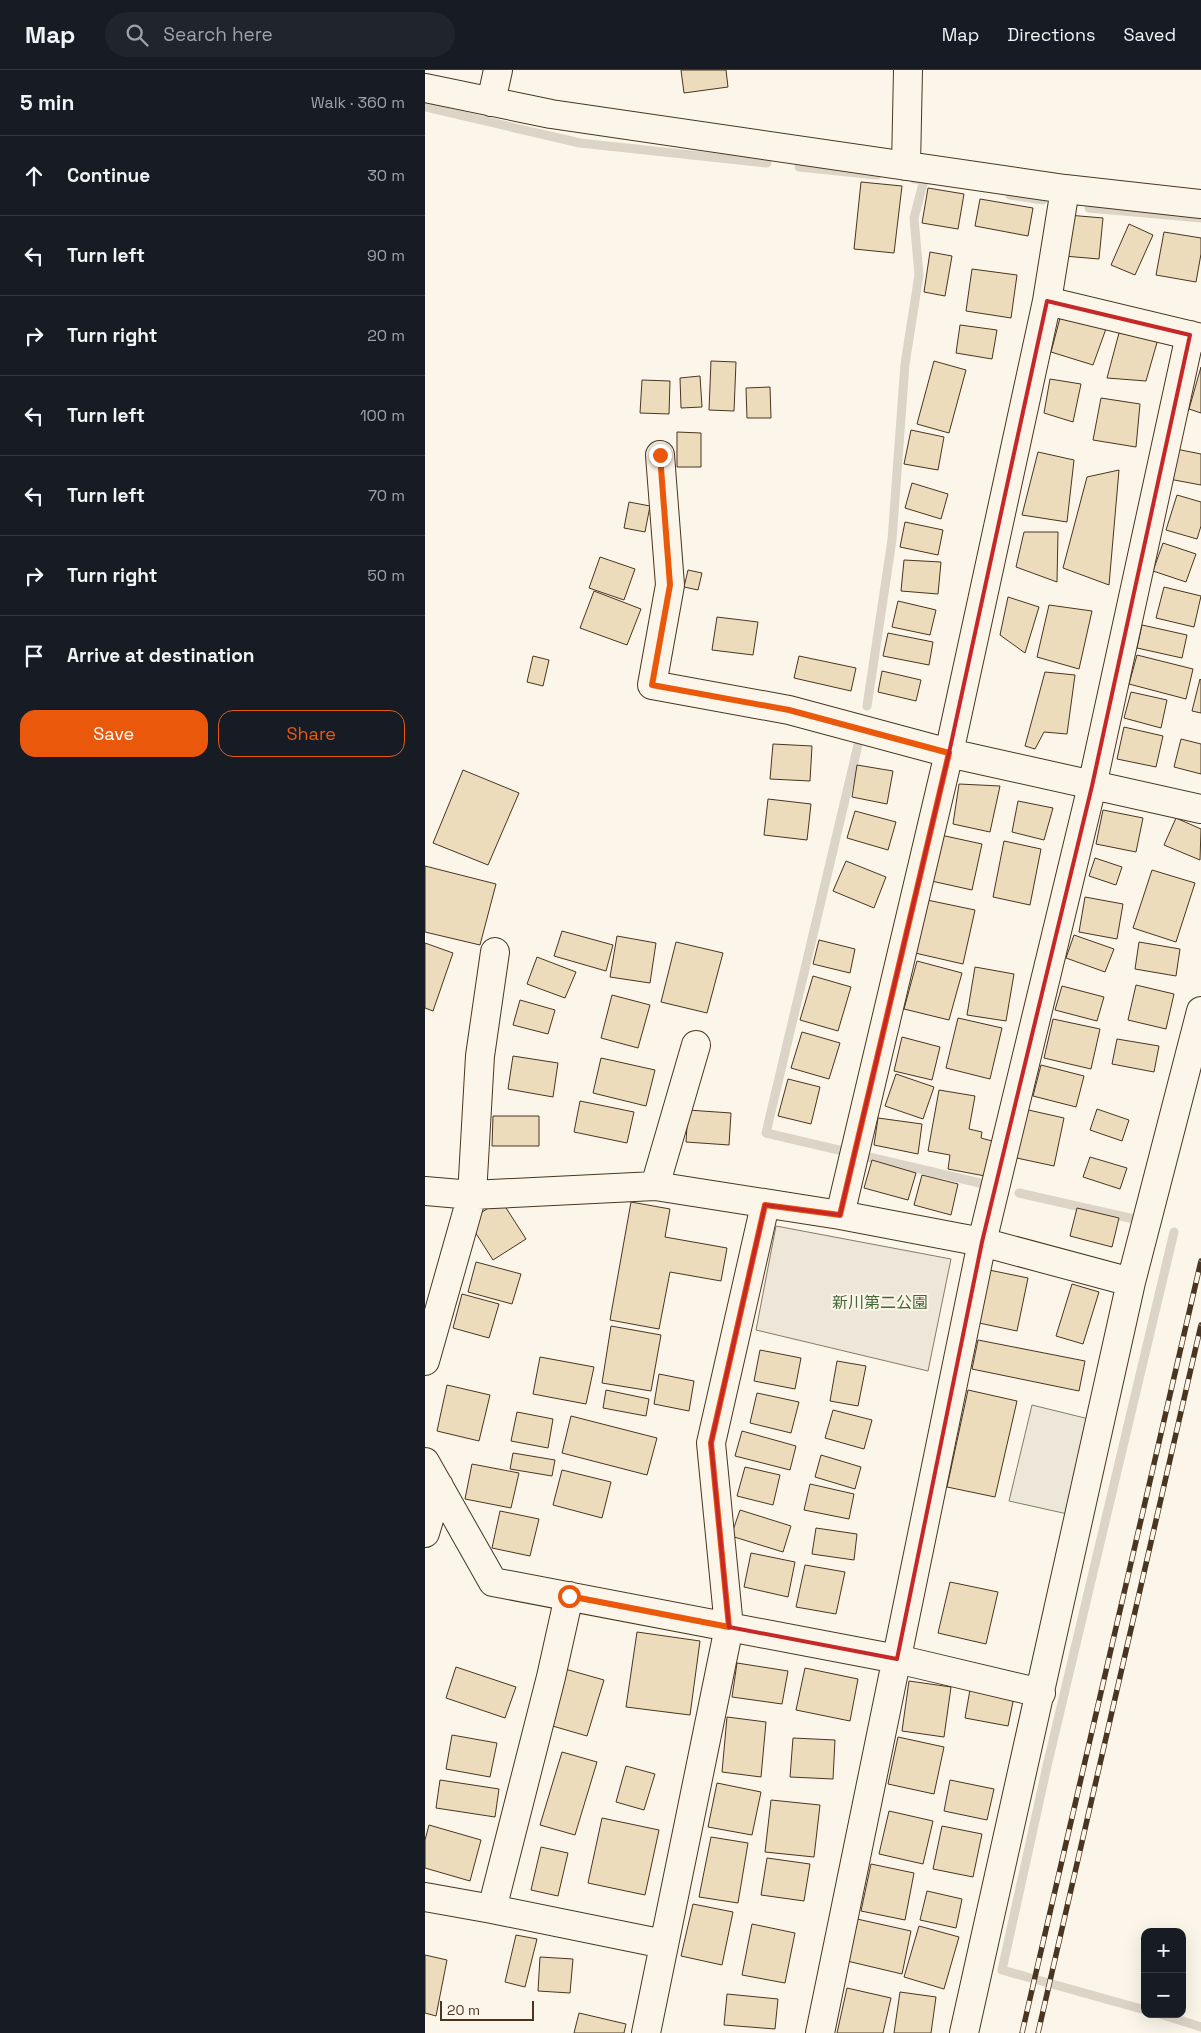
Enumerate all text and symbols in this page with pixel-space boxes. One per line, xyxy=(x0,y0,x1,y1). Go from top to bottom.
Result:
search box xyxy=(105,12,455,57)
text: Map xyxy=(25,19,75,50)
icon: search xyxy=(123,21,151,49)
text: Search here xyxy=(163,22,273,47)
text: Map xyxy=(942,23,979,46)
text: Directions xyxy=(1007,23,1096,46)
text: Saved xyxy=(1124,23,1176,46)
text: 5 min xyxy=(20,89,74,116)
text: Walk · 360 m xyxy=(311,92,405,113)
icon: ahead xyxy=(20,162,48,190)
text: Continue xyxy=(67,163,150,188)
text: 30 m xyxy=(367,165,405,186)
icon: left xyxy=(20,242,48,270)
text: Turn left xyxy=(67,243,145,268)
text: 90 m xyxy=(367,245,405,266)
icon: right xyxy=(20,322,48,350)
text: Turn right xyxy=(67,323,157,348)
text: 20 m xyxy=(367,325,405,346)
icon: left xyxy=(20,402,48,430)
text: Turn left xyxy=(67,403,145,428)
text: 100 m xyxy=(360,405,405,426)
route end xyxy=(649,444,672,467)
icon: left xyxy=(20,482,48,510)
text: Turn left xyxy=(67,483,145,508)
text: 70 m xyxy=(368,485,405,506)
icon: right xyxy=(20,562,48,590)
text: Turn right xyxy=(67,563,157,588)
text: 50 m xyxy=(367,565,405,586)
icon: arrive xyxy=(20,642,48,670)
text: Arrive at destination xyxy=(67,643,255,668)
button: Save xyxy=(20,710,208,757)
button: Share xyxy=(218,710,405,757)
park label: 新川第二公園 xyxy=(832,1292,928,1313)
route start xyxy=(558,1585,581,1608)
map controls xyxy=(1141,1928,1186,2018)
button: + xyxy=(1141,1928,1186,1973)
button: − xyxy=(1141,1973,1186,2018)
scale bar xyxy=(440,1998,534,2021)
text: 20 m xyxy=(447,2001,480,2019)

